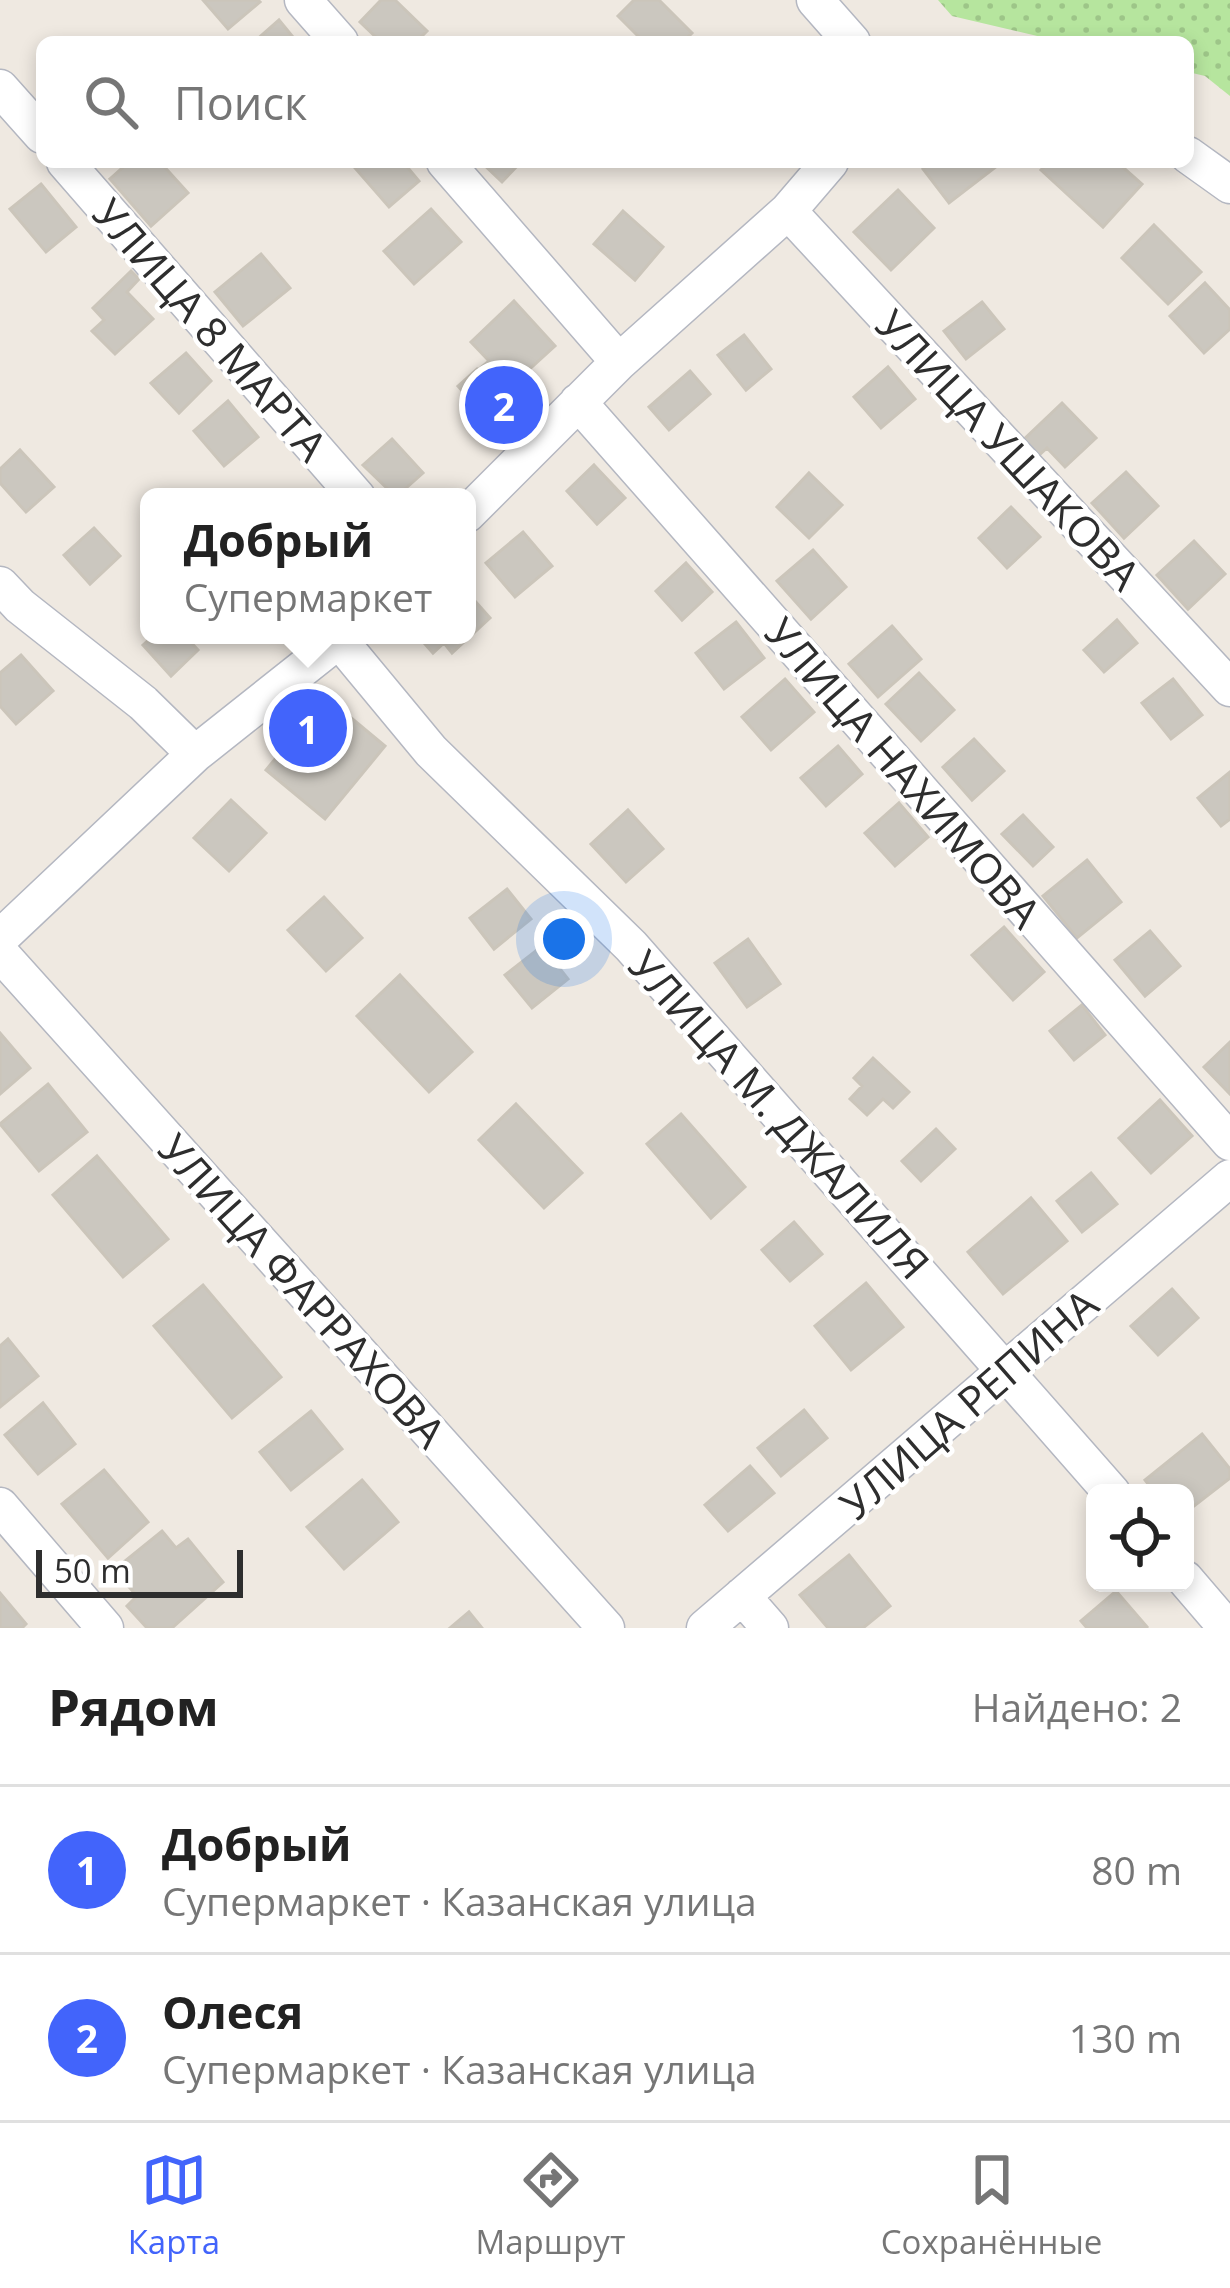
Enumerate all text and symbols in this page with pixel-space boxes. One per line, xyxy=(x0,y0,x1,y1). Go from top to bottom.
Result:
search box xyxy=(36,36,1194,168)
icon: search xyxy=(78,69,144,135)
text: Поиск xyxy=(174,72,307,133)
street label: УЛИЦА 8 МАРТА xyxy=(81,186,341,473)
street label: УЛИЦА УШАКОВА xyxy=(864,297,1154,602)
pin: 2 xyxy=(465,360,543,450)
popup xyxy=(140,488,476,644)
text: Добрый xyxy=(184,509,373,570)
text: Супермаркет xyxy=(184,570,432,623)
street label: УЛИЦА НАХИМОВА xyxy=(753,605,1055,940)
pin: 1 xyxy=(269,683,347,773)
your location xyxy=(534,909,594,969)
street label: УЛИЦА М. ДЖАЛИЛЯ xyxy=(617,937,943,1291)
street label: УЛИЦА ФАРРАХОВА xyxy=(147,1121,459,1459)
street label: УЛИЦА РЕПИНА xyxy=(827,1275,1109,1531)
map controls xyxy=(1086,1484,1194,1592)
button: locate xyxy=(1086,1484,1194,1592)
scale bar xyxy=(36,1544,243,1597)
text: 50 m xyxy=(54,1548,131,1593)
text: Рядом xyxy=(48,1671,219,1741)
text: Найдено: 2 xyxy=(972,1680,1182,1733)
text: Добрый xyxy=(162,1813,351,1874)
text: 1 xyxy=(76,1843,98,1896)
text: 80 m xyxy=(1091,1843,1182,1896)
text: Супермаркет · Казанская улица xyxy=(162,1874,757,1927)
text: Олеся xyxy=(162,1981,303,2042)
text: 2 xyxy=(76,2011,98,2064)
text: 130 m xyxy=(1069,2011,1182,2064)
text: Супермаркет · Казанская улица xyxy=(162,2042,757,2095)
tab: Карта xyxy=(128,2147,220,2264)
tab: Маршрут xyxy=(476,2147,625,2264)
tab: Сохранённые xyxy=(881,2147,1102,2264)

